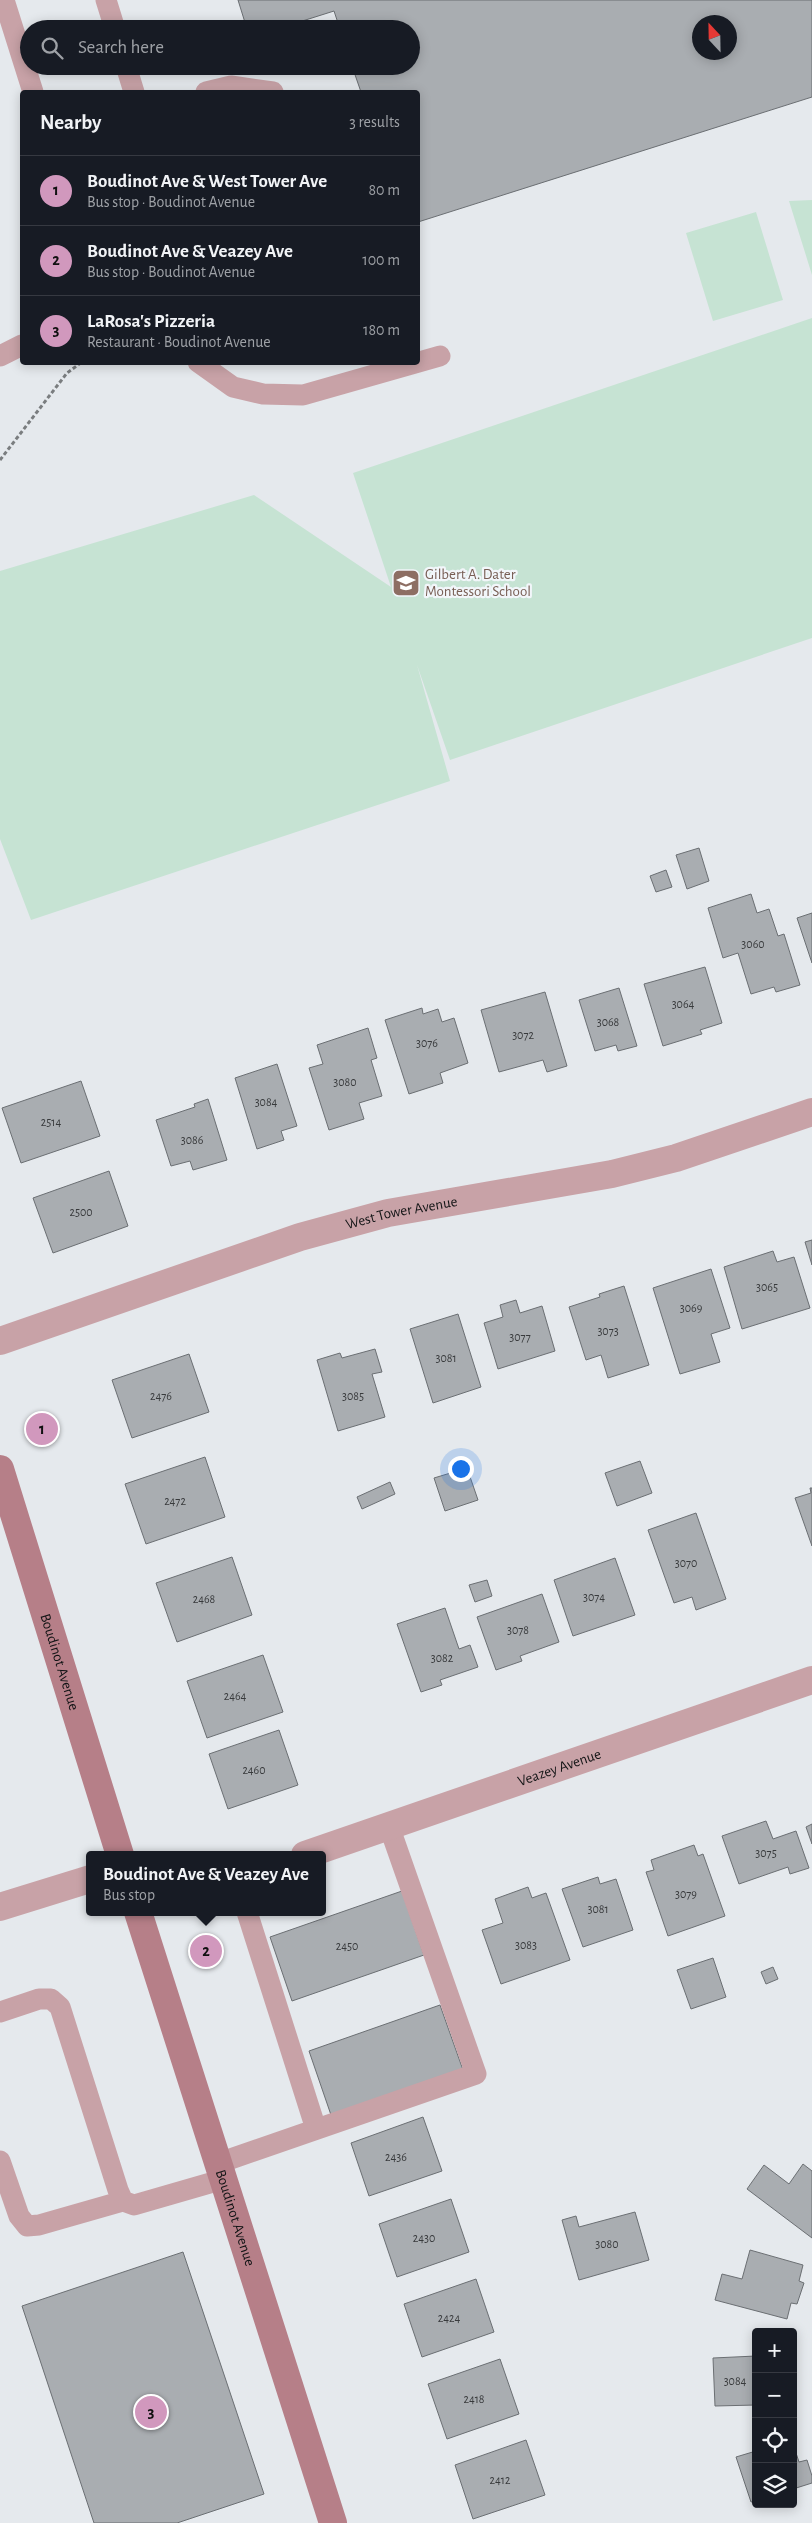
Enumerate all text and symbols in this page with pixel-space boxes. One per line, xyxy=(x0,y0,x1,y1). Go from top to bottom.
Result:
north arrow xyxy=(692,15,737,60)
search box xyxy=(20,20,420,75)
icon: search xyxy=(38,34,66,62)
text: Search here xyxy=(78,38,164,57)
text: Nearby xyxy=(40,112,101,133)
text: 3 results xyxy=(349,114,400,130)
text: Boudinot Ave & West Tower Ave xyxy=(87,172,327,191)
text: 1 xyxy=(53,182,59,198)
text: 80 m xyxy=(369,182,400,198)
text: Bus stop · Boudinot Avenue xyxy=(87,194,255,210)
text: Boudinot Ave & Veazey Ave xyxy=(87,242,293,261)
text: 2 xyxy=(52,252,60,268)
text: 100 m xyxy=(362,252,400,268)
text: Bus stop · Boudinot Avenue xyxy=(87,264,255,280)
text: LaRosa's Pizzeria xyxy=(87,312,215,331)
text: 3 xyxy=(53,322,59,338)
text: 180 m xyxy=(363,322,400,338)
text: Restaurant · Boudinot Avenue xyxy=(87,334,271,350)
place label: Gilbert A. Dater Montessori School xyxy=(425,567,531,599)
school or university icon: Gilbert A. Dater Montessori School xyxy=(391,568,421,598)
house number: 3060 xyxy=(741,938,765,950)
house number: 3064 xyxy=(672,998,695,1010)
house number: 3068 xyxy=(597,1016,620,1028)
house number: 3072 xyxy=(512,1029,534,1041)
house number: 3076 xyxy=(416,1037,438,1049)
house number: 3080 xyxy=(333,1076,357,1088)
house number: 3084 xyxy=(255,1096,278,1108)
house number: 2514 xyxy=(41,1116,61,1128)
house number: 3086 xyxy=(181,1134,204,1146)
street label: West Tower Avenue xyxy=(344,1194,459,1232)
house number: 2500 xyxy=(69,1206,93,1218)
house number: 3065 xyxy=(756,1281,778,1293)
house number: 3069 xyxy=(680,1302,703,1314)
house number: 3073 xyxy=(597,1325,619,1337)
house number: 3077 xyxy=(509,1331,531,1343)
house number: 3081 xyxy=(435,1352,457,1364)
house number: 2476 xyxy=(150,1390,172,1402)
house number: 3085 xyxy=(342,1390,364,1402)
pin: 1 xyxy=(26,1410,58,1448)
your location xyxy=(448,1456,474,1482)
house number: 2472 xyxy=(164,1495,186,1507)
house number: 3070 xyxy=(675,1557,697,1569)
house number: 3074 xyxy=(583,1591,605,1603)
house number: 2468 xyxy=(193,1593,216,1605)
street label: Boudinot Avenue xyxy=(38,1612,82,1712)
house number: 3078 xyxy=(507,1624,529,1636)
house number: 3082 xyxy=(431,1652,454,1664)
house number: 2464 xyxy=(224,1690,247,1702)
street label: Veazey Avenue xyxy=(516,1746,603,1789)
house number: 2460 xyxy=(242,1764,266,1776)
house number: 3075 xyxy=(755,1847,777,1859)
popup xyxy=(86,1851,326,1916)
text: Boudinot Ave & Veazey Ave xyxy=(103,1865,309,1884)
text: Bus stop xyxy=(103,1887,155,1903)
house number: 3079 xyxy=(675,1888,697,1900)
house number: 3081 xyxy=(587,1903,609,1915)
pin: 2 xyxy=(190,1932,222,1970)
house number: 3083 xyxy=(515,1939,537,1951)
house number: 2450 xyxy=(336,1940,358,1952)
house number: 2436 xyxy=(385,2151,407,2163)
street label: Boudinot Avenue xyxy=(213,2168,258,2268)
house number: 2430 xyxy=(413,2232,435,2244)
house number: 3080 xyxy=(595,2238,619,2250)
house number: 2424 xyxy=(438,2312,460,2324)
map controls xyxy=(752,2328,797,2508)
button: + xyxy=(752,2328,797,2373)
button: − xyxy=(752,2373,797,2418)
house number: 3084 xyxy=(724,2375,747,2387)
pin: 3 xyxy=(135,2393,167,2431)
house number: 2418 xyxy=(463,2393,485,2405)
button: locate xyxy=(752,2418,797,2463)
button: layers xyxy=(752,2463,797,2508)
house number: 2412 xyxy=(490,2474,511,2486)

